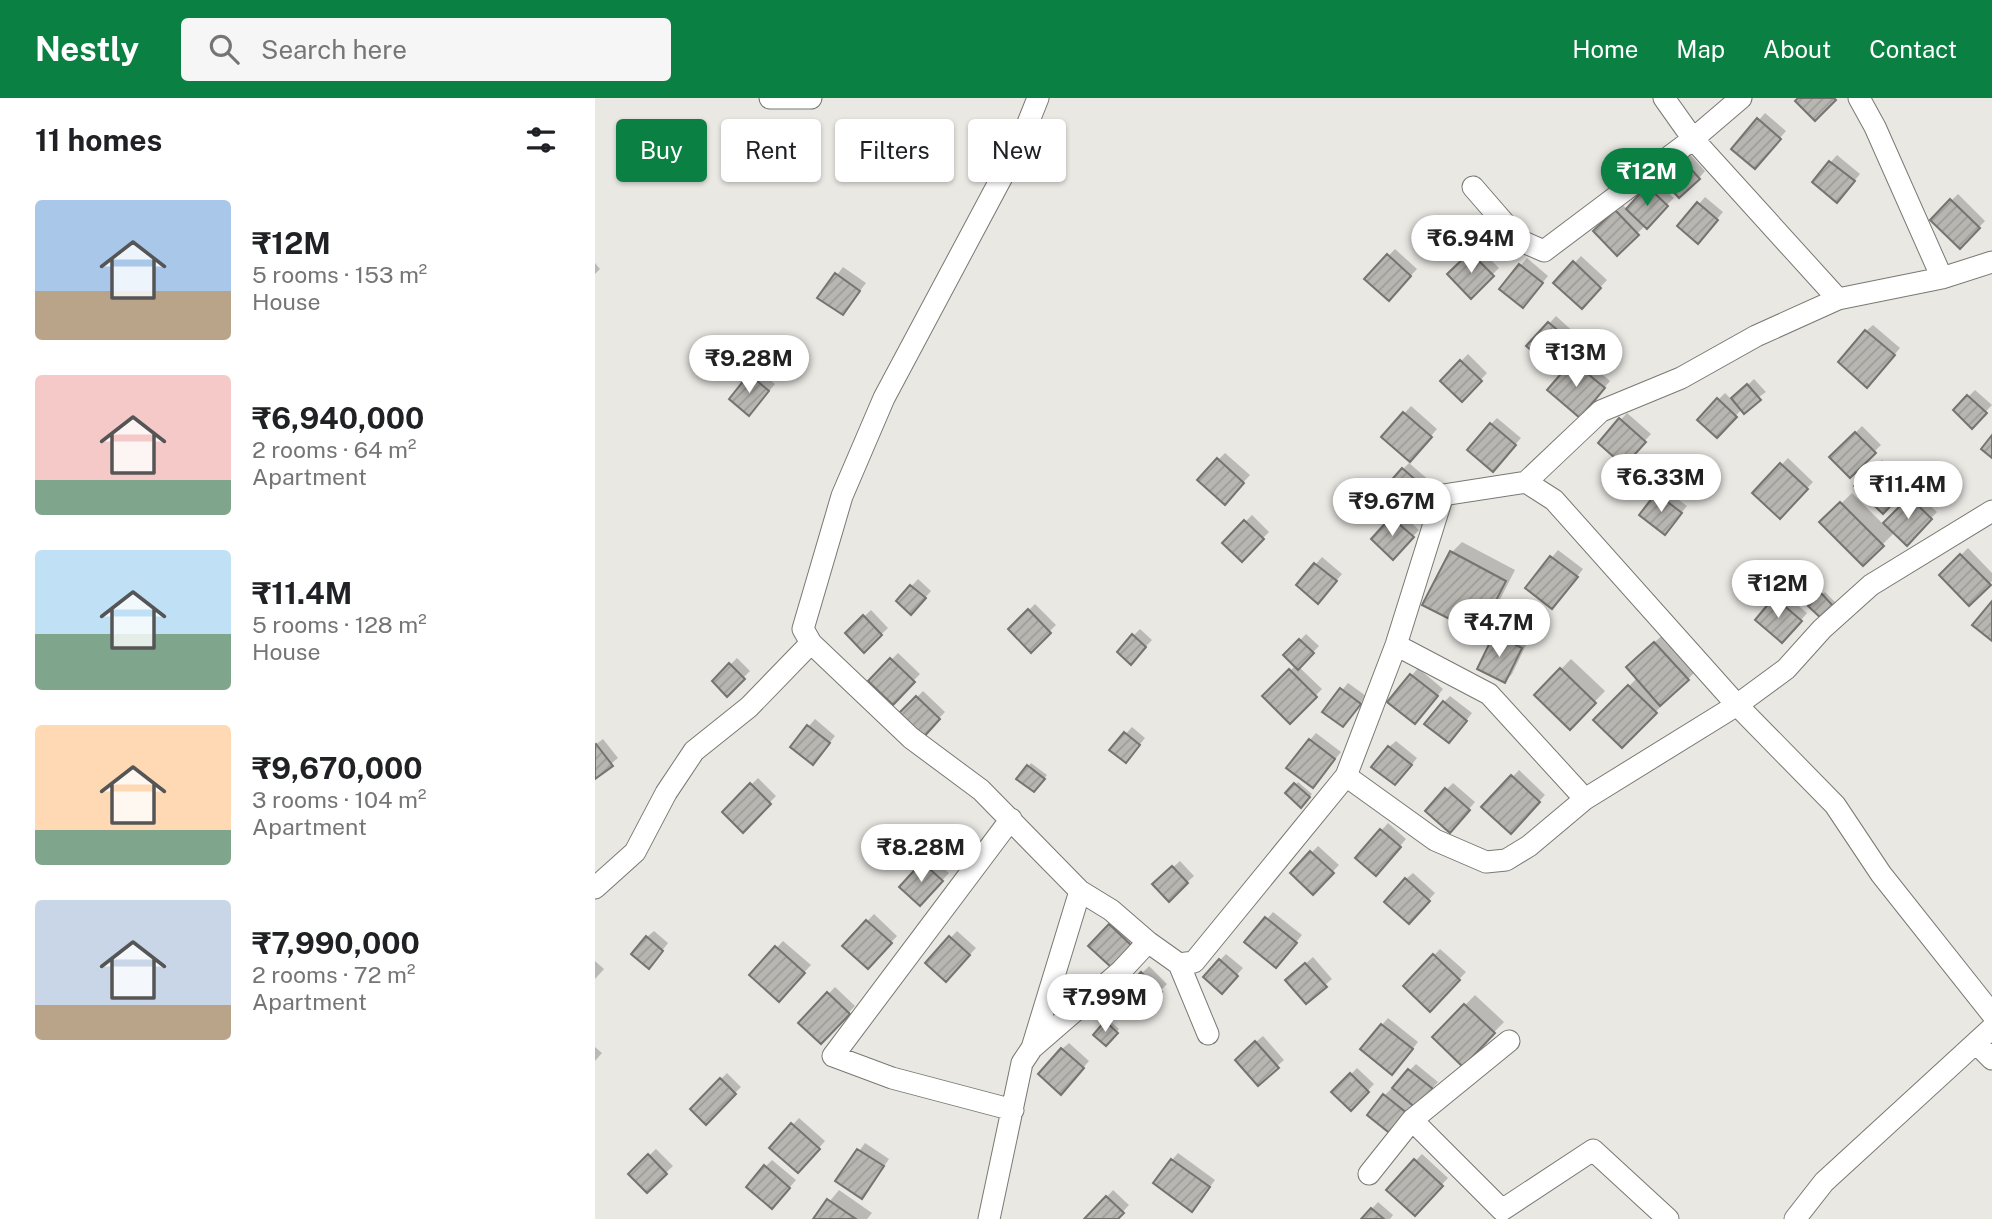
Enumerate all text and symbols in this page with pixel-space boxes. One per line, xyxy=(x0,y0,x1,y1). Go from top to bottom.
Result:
search box xyxy=(181,18,671,81)
text: Nestly xyxy=(35,30,139,68)
icon: search xyxy=(205,30,243,68)
text: Search here xyxy=(261,34,407,65)
text: Home xyxy=(1572,35,1638,63)
text: Map xyxy=(1676,35,1725,63)
text: About xyxy=(1763,35,1831,63)
text: Contact xyxy=(1869,35,1957,63)
chip: Buy xyxy=(616,119,707,182)
chip: Rent xyxy=(721,119,821,182)
chip: Filters xyxy=(835,119,954,182)
chip: New xyxy=(968,119,1066,182)
icon: filters xyxy=(522,121,560,159)
text: 11 homes xyxy=(35,122,162,158)
pin: ₹12M xyxy=(1606,148,1688,208)
text: ₹12M xyxy=(1617,157,1677,184)
pin: ₹6.94M xyxy=(1414,216,1528,275)
text: ₹6.94M xyxy=(1427,224,1515,251)
text: ₹12M xyxy=(252,225,331,261)
icon: home xyxy=(91,228,175,312)
text: 5 rooms · 153 m² xyxy=(252,261,427,288)
text: House xyxy=(252,288,320,315)
pin: ₹13M xyxy=(1535,330,1617,389)
pin: ₹9.28M xyxy=(692,336,806,395)
text: ₹13M xyxy=(1545,338,1607,365)
text: ₹9.28M xyxy=(705,344,793,371)
text: ₹6,940,000 xyxy=(252,400,424,436)
icon: home xyxy=(91,403,175,487)
text: 2 rooms · 64 m² xyxy=(252,436,416,463)
pin: ₹6.33M xyxy=(1604,454,1718,514)
pin: ₹11.4M xyxy=(1851,462,1965,521)
text: Apartment xyxy=(252,463,367,490)
text: ₹6.33M xyxy=(1617,463,1705,490)
text: ₹11.4M xyxy=(1870,470,1946,497)
pin: ₹9.67M xyxy=(1335,478,1449,538)
text: ₹9.67M xyxy=(1349,487,1435,514)
pin: ₹12M xyxy=(1737,560,1819,620)
text: ₹12M xyxy=(1748,569,1808,596)
text: ₹11.4M xyxy=(252,575,352,611)
icon: home xyxy=(91,578,175,662)
pin: ₹4.7M xyxy=(1450,600,1548,659)
text: ₹4.7M xyxy=(1464,608,1534,635)
text: 5 rooms · 128 m² xyxy=(252,611,427,638)
text: House xyxy=(252,638,320,665)
text: ₹9,670,000 xyxy=(252,750,423,786)
icon: home xyxy=(91,753,175,837)
text: 3 rooms · 104 m² xyxy=(252,786,426,813)
text: Apartment xyxy=(252,813,367,840)
pin: ₹8.28M xyxy=(864,824,978,884)
text: ₹8.28M xyxy=(877,833,965,860)
text: ₹7,990,000 xyxy=(252,925,420,961)
icon: home xyxy=(91,928,175,1012)
text: 2 rooms · 72 m² xyxy=(252,961,415,988)
pin: ₹7.99M xyxy=(1048,974,1162,1034)
text: ₹7.99M xyxy=(1063,983,1147,1010)
text: Apartment xyxy=(252,988,367,1015)

